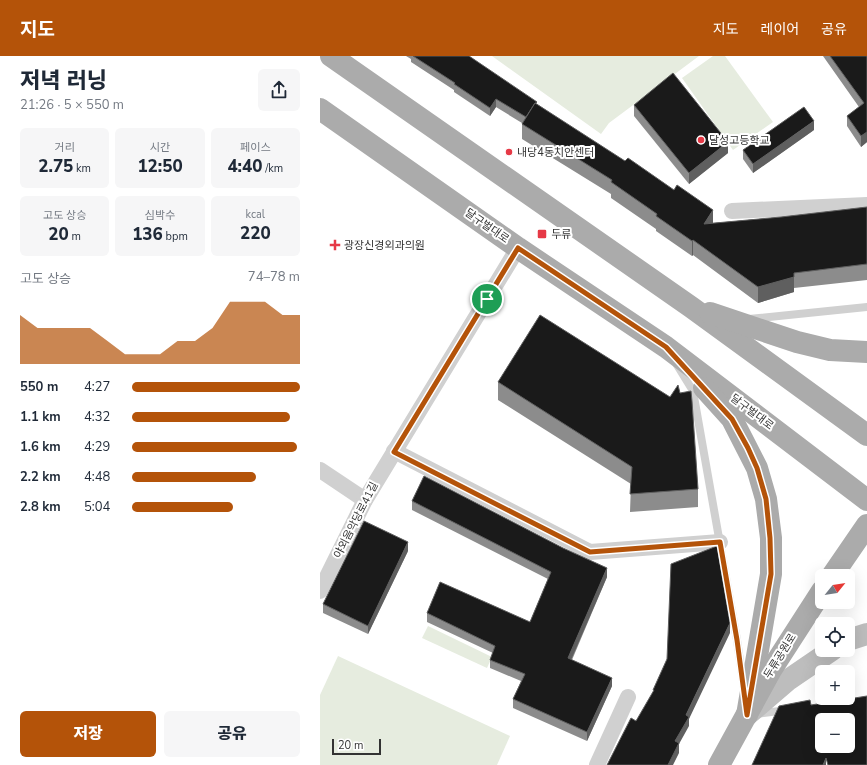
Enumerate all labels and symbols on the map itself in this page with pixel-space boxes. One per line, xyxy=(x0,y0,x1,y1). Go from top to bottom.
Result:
place label: 달성고등학교 xyxy=(709,133,770,148)
marker: 달성고등학교 xyxy=(696,135,706,145)
place label: 내당4동치안센터 xyxy=(517,145,594,160)
marker: 내당4동치안센터 xyxy=(504,147,514,157)
street label: 달구벌대로 xyxy=(462,205,512,247)
place label: 두류 xyxy=(551,227,571,242)
marker: 두류 xyxy=(536,228,548,240)
place label: 광장신경외과의원 xyxy=(344,238,425,253)
marker: 광장신경외과의원 xyxy=(329,239,341,251)
pin xyxy=(470,282,504,316)
street label: 달구벌대로 xyxy=(727,391,777,433)
street label: 야외음악당로41길 xyxy=(330,479,382,561)
north arrow xyxy=(815,569,855,609)
street label: 두류공원로 xyxy=(760,631,800,681)
scale bar xyxy=(332,737,381,756)

